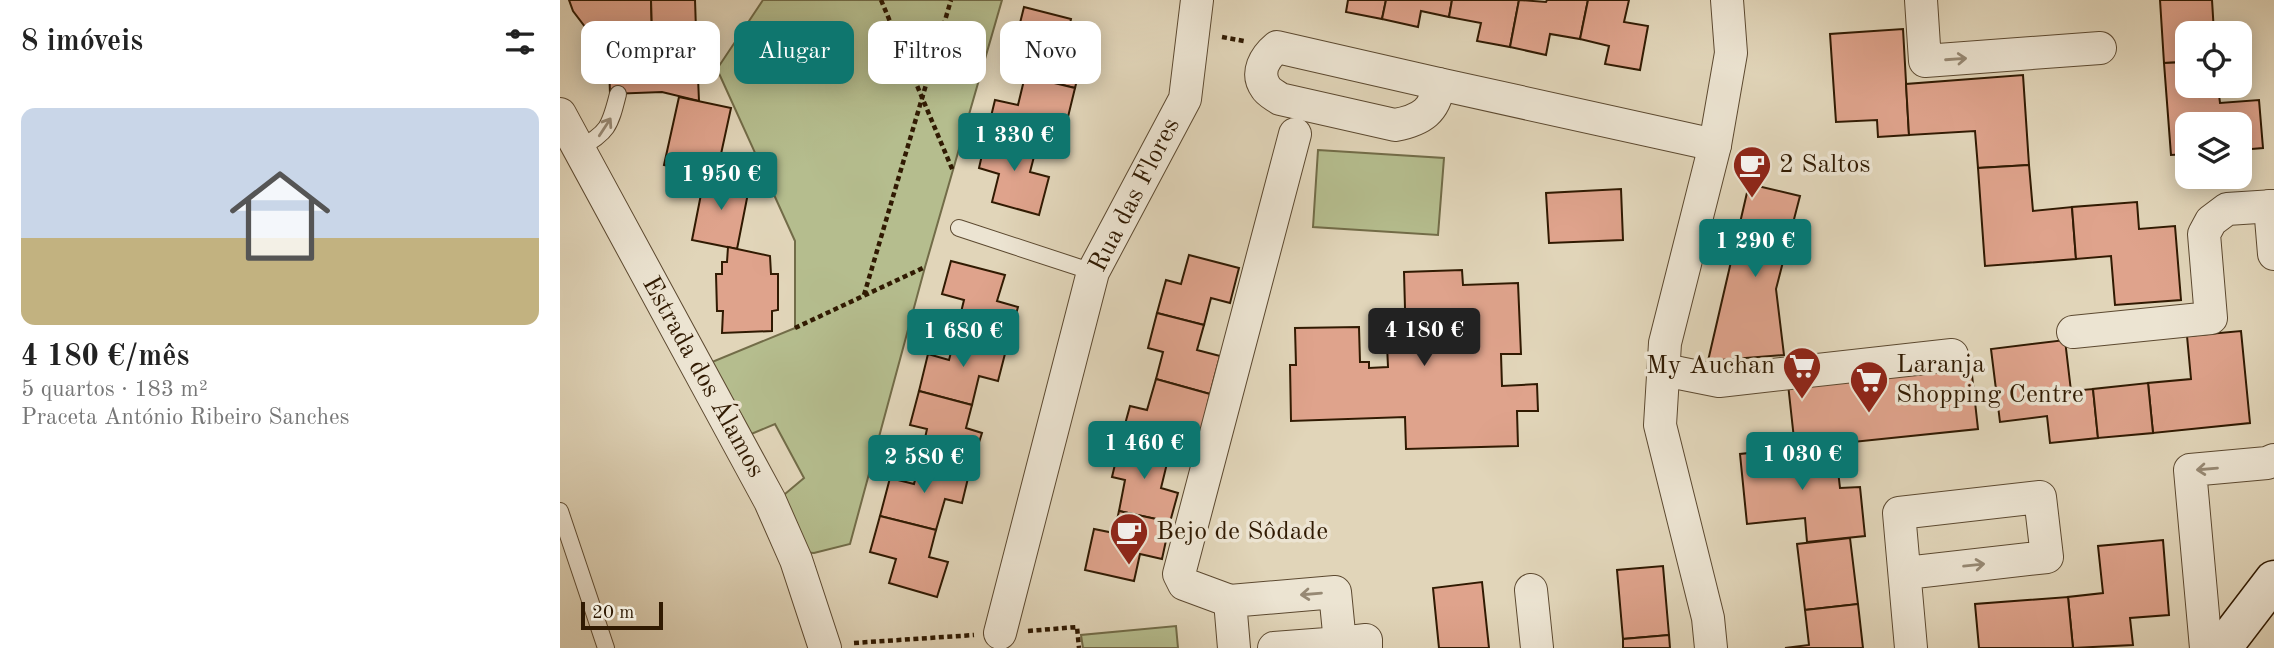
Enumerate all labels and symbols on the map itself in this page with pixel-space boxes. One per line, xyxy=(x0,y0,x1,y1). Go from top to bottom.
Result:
one-way arrow xyxy=(1945,52,1967,65)
pin: 1 330 € xyxy=(949,114,1079,173)
street label: Rua das Flores xyxy=(1085,114,1185,276)
one-way arrow xyxy=(598,118,613,137)
cafe icon: 2 Saltos xyxy=(1731,144,1773,199)
pin: 1 950 € xyxy=(656,152,786,212)
place label: 2 Saltos xyxy=(1779,152,1871,178)
pin: 1 290 € xyxy=(1690,219,1820,279)
street label: Estrada dos Álamos xyxy=(637,270,772,482)
pin: 4 180 € xyxy=(1359,308,1489,368)
pin: 1 680 € xyxy=(898,310,1028,369)
supermarket icon: My Auchan xyxy=(1781,345,1823,400)
place label: Laranja Shopping Centre xyxy=(1896,352,2084,408)
place label: My Auchan xyxy=(1646,353,1775,379)
supermarket icon: Laranja Shopping Centre xyxy=(1848,359,1890,414)
pin: 1 460 € xyxy=(1079,421,1209,481)
pin: 1 030 € xyxy=(1737,433,1867,492)
pin: 2 580 € xyxy=(859,435,989,495)
one-way arrow xyxy=(2196,463,2219,476)
cafe icon: Bejo de Sôdade xyxy=(1108,511,1150,566)
place label: Bejo de Sôdade xyxy=(1156,519,1328,545)
one-way arrow xyxy=(1962,559,1985,572)
one-way arrow xyxy=(1300,588,1322,601)
scale bar xyxy=(581,599,663,631)

